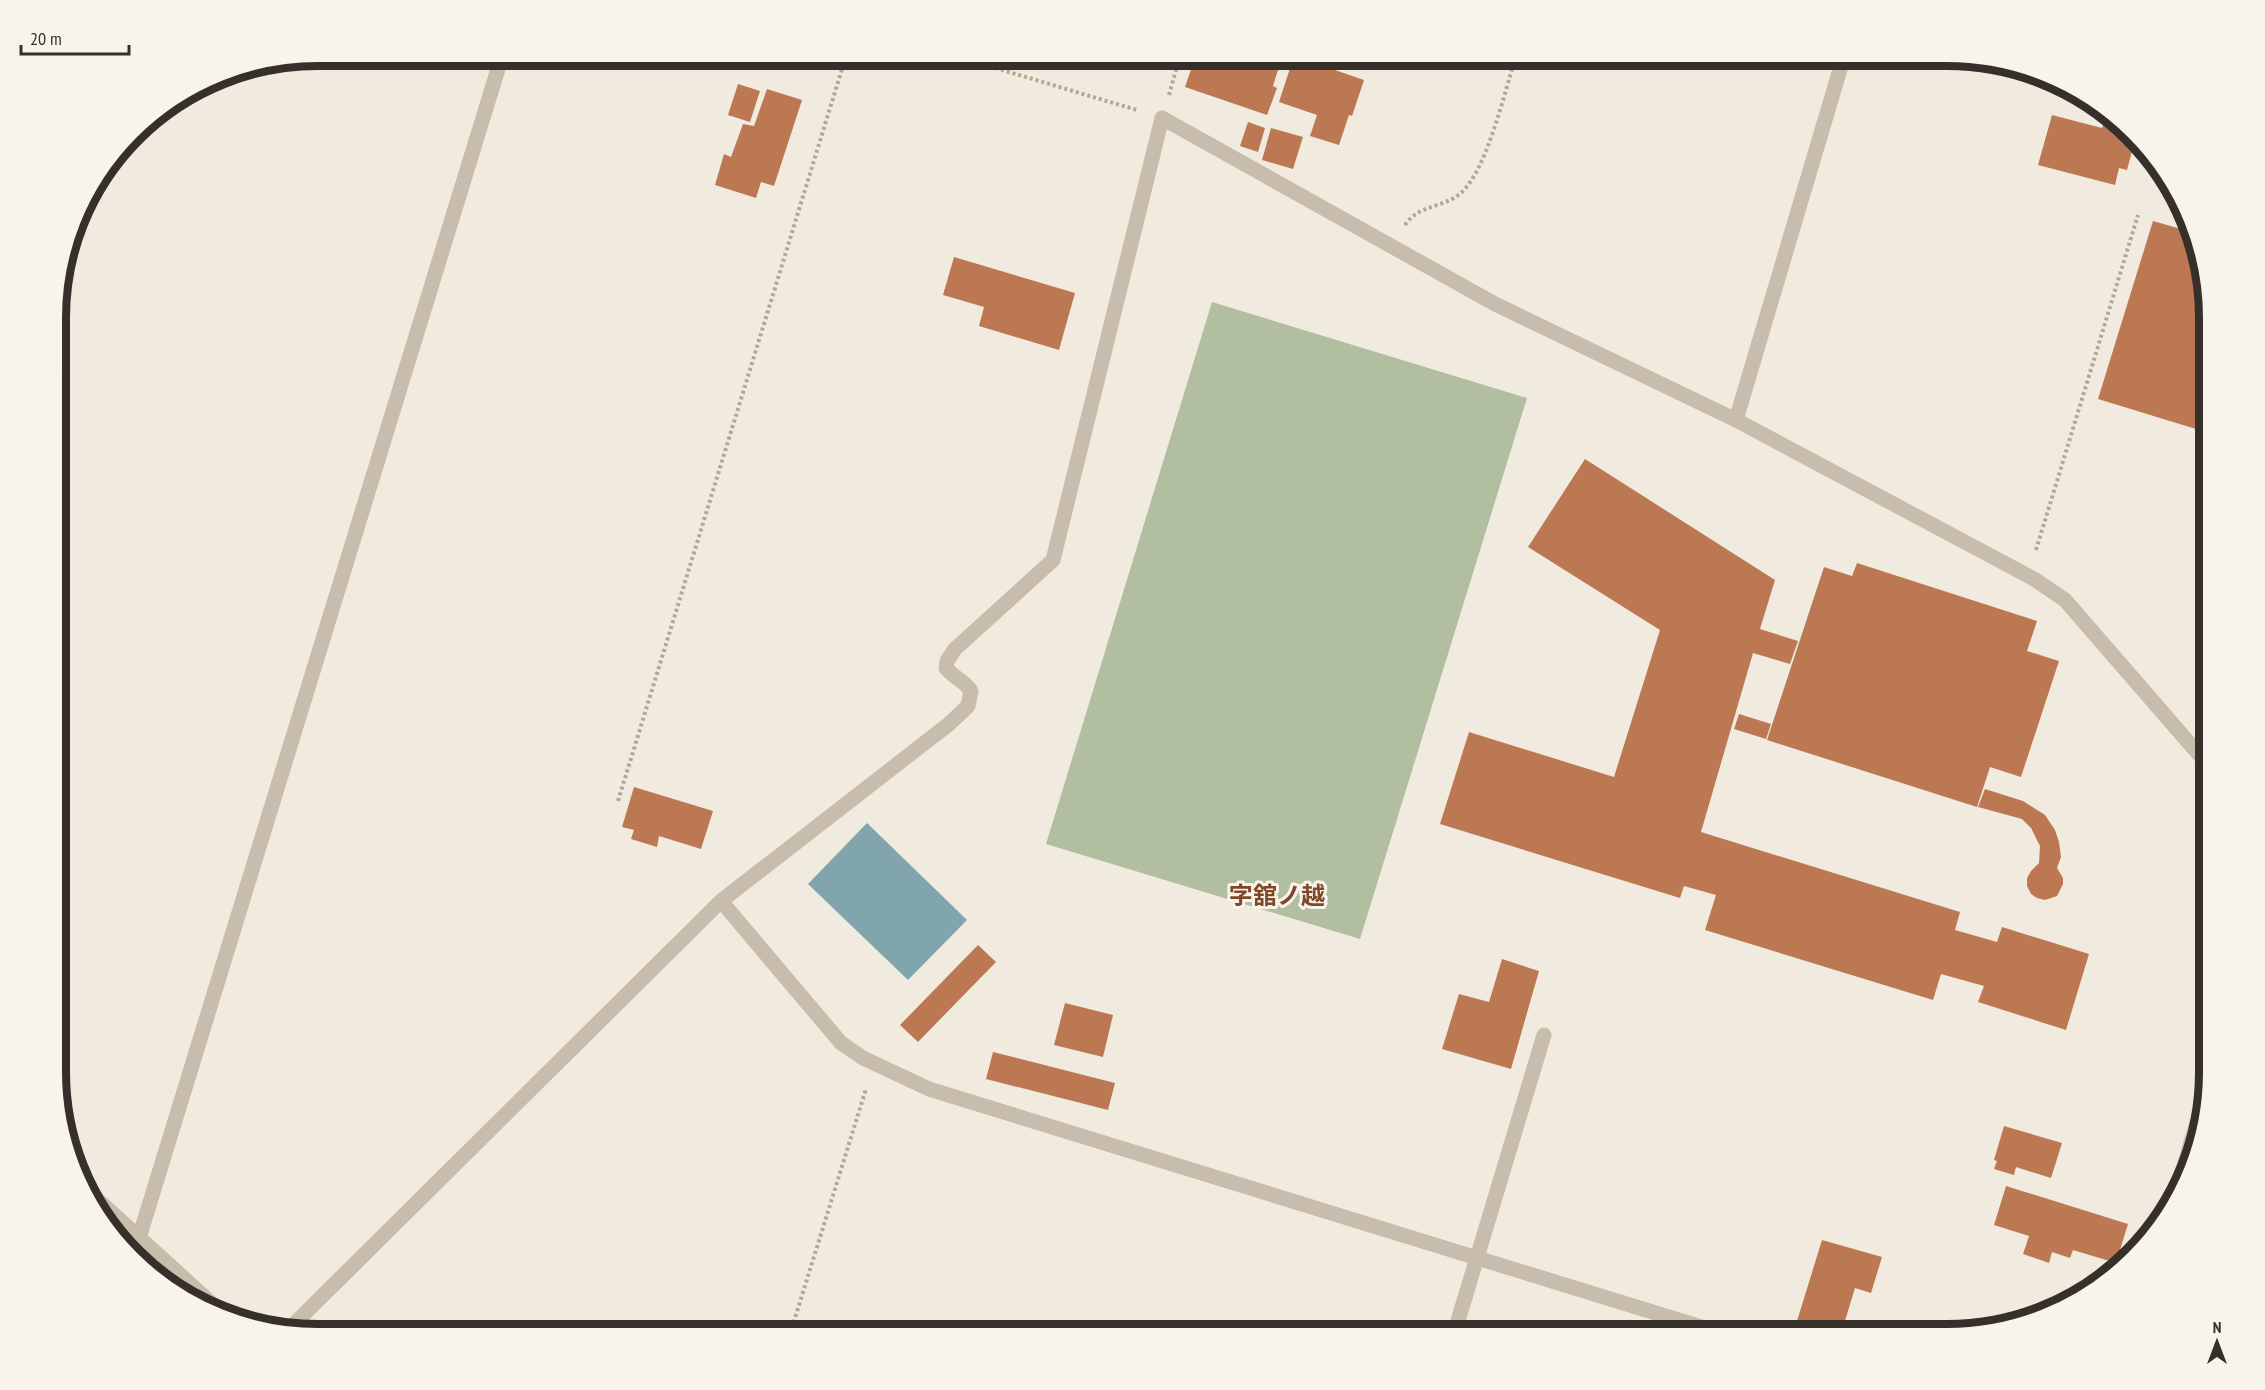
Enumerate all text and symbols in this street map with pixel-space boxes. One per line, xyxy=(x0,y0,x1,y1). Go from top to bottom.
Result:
scale bar xyxy=(21,18,129,56)
text: 20 m xyxy=(30,27,62,50)
district label: 字舘ノ越 xyxy=(1229,880,1325,911)
north arrow xyxy=(2187,1312,2247,1372)
text: N xyxy=(2213,1317,2221,1337)

